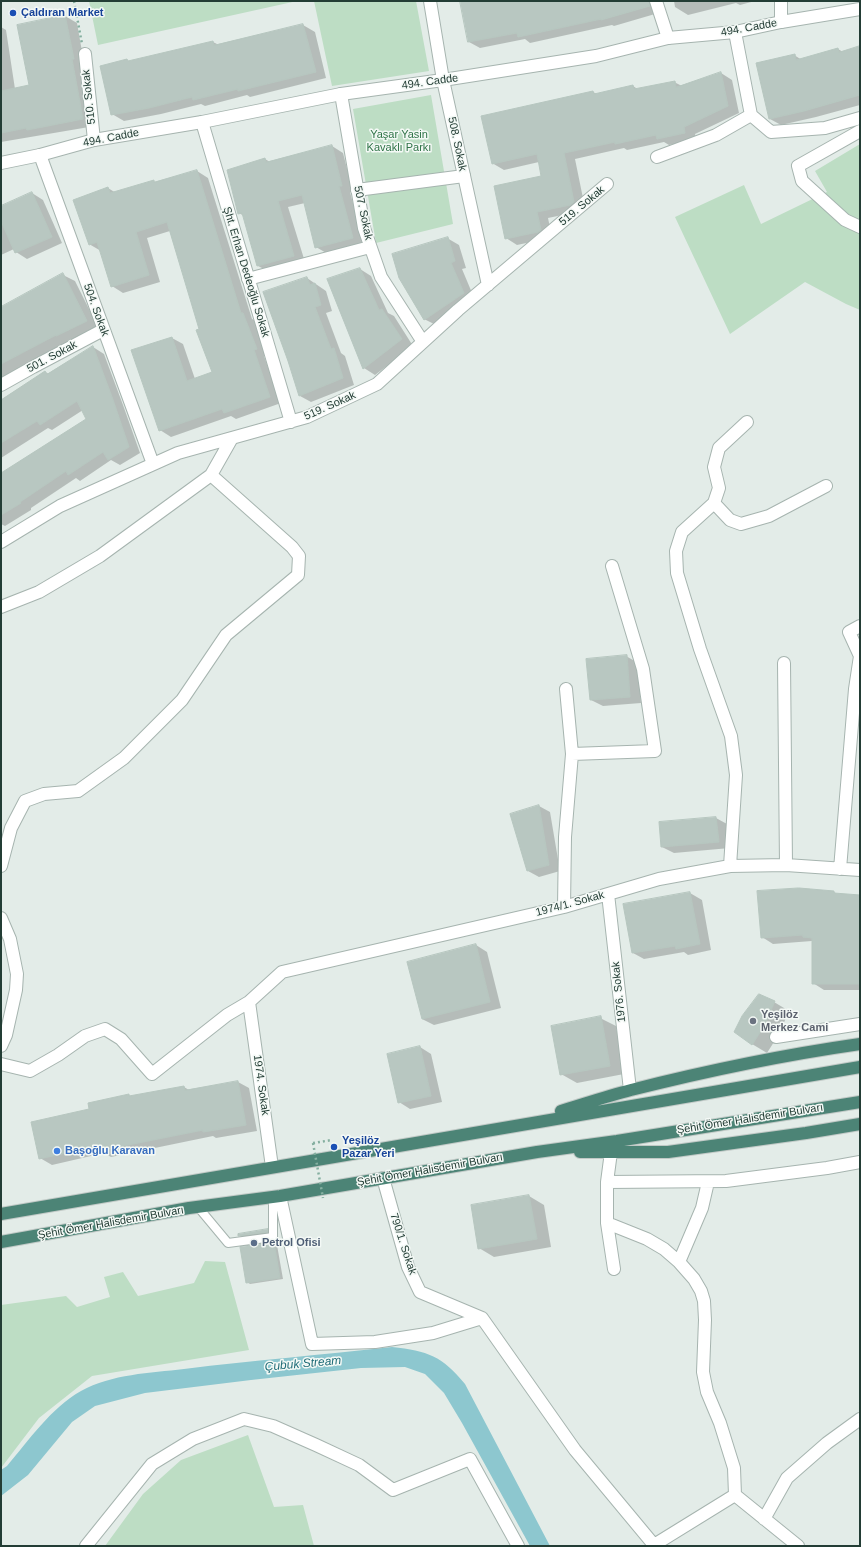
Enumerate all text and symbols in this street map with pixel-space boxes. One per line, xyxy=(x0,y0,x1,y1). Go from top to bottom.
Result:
place label: Çaldıran Market xyxy=(21,6,104,20)
marker: Çaldıran Market xyxy=(8,8,18,18)
street label: 494. Cadde xyxy=(720,17,778,39)
street label: 510. Sokak xyxy=(80,69,98,125)
street label: 494. Cadde xyxy=(401,72,459,92)
street label: 508. Sokak xyxy=(445,116,469,172)
street label: 494. Cadde xyxy=(82,126,140,150)
park label: Yaşar Yasin Kavaklı Parkı xyxy=(367,128,431,154)
street label: 519. Sokak xyxy=(557,183,607,229)
street label: 507. Sokak xyxy=(351,185,375,241)
street label: Şht. Erhan Dedeoğlu Sokak xyxy=(220,205,272,339)
street label: 504. Sokak xyxy=(80,282,112,338)
street label: 501. Sokak xyxy=(25,338,79,376)
street label: 519. Sokak xyxy=(302,389,358,423)
street label: 1974/1. Sokak xyxy=(534,889,606,919)
street label: 1976. Sokak xyxy=(609,961,629,1023)
place label: Yeşilöz Merkez Cami xyxy=(761,1008,828,1034)
marker: Yeşilöz Merkez Cami xyxy=(748,1016,758,1026)
street label: 1974. Sokak xyxy=(250,1054,272,1116)
street label: Şehit Ömer Halisdemir Bulvarı xyxy=(676,1101,824,1137)
place label: Yeşilöz Pazar Yeri xyxy=(342,1134,395,1160)
marker: Yeşilöz Pazar Yeri xyxy=(329,1142,339,1152)
place label: Başoğlu Karavan xyxy=(65,1144,155,1158)
marker: Başoğlu Karavan xyxy=(52,1146,62,1156)
street label: Şehit Ömer Halisdemir Bulvarı xyxy=(356,1151,504,1189)
street label: Şehit Ömer Halisdemir Bulvarı xyxy=(37,1204,185,1242)
street label: 790/1. Sokak xyxy=(387,1211,419,1277)
place label: Petrol Ofisi xyxy=(262,1236,321,1250)
marker: Petrol Ofisi xyxy=(249,1238,259,1248)
water label: Çubuk Stream xyxy=(264,1353,342,1375)

